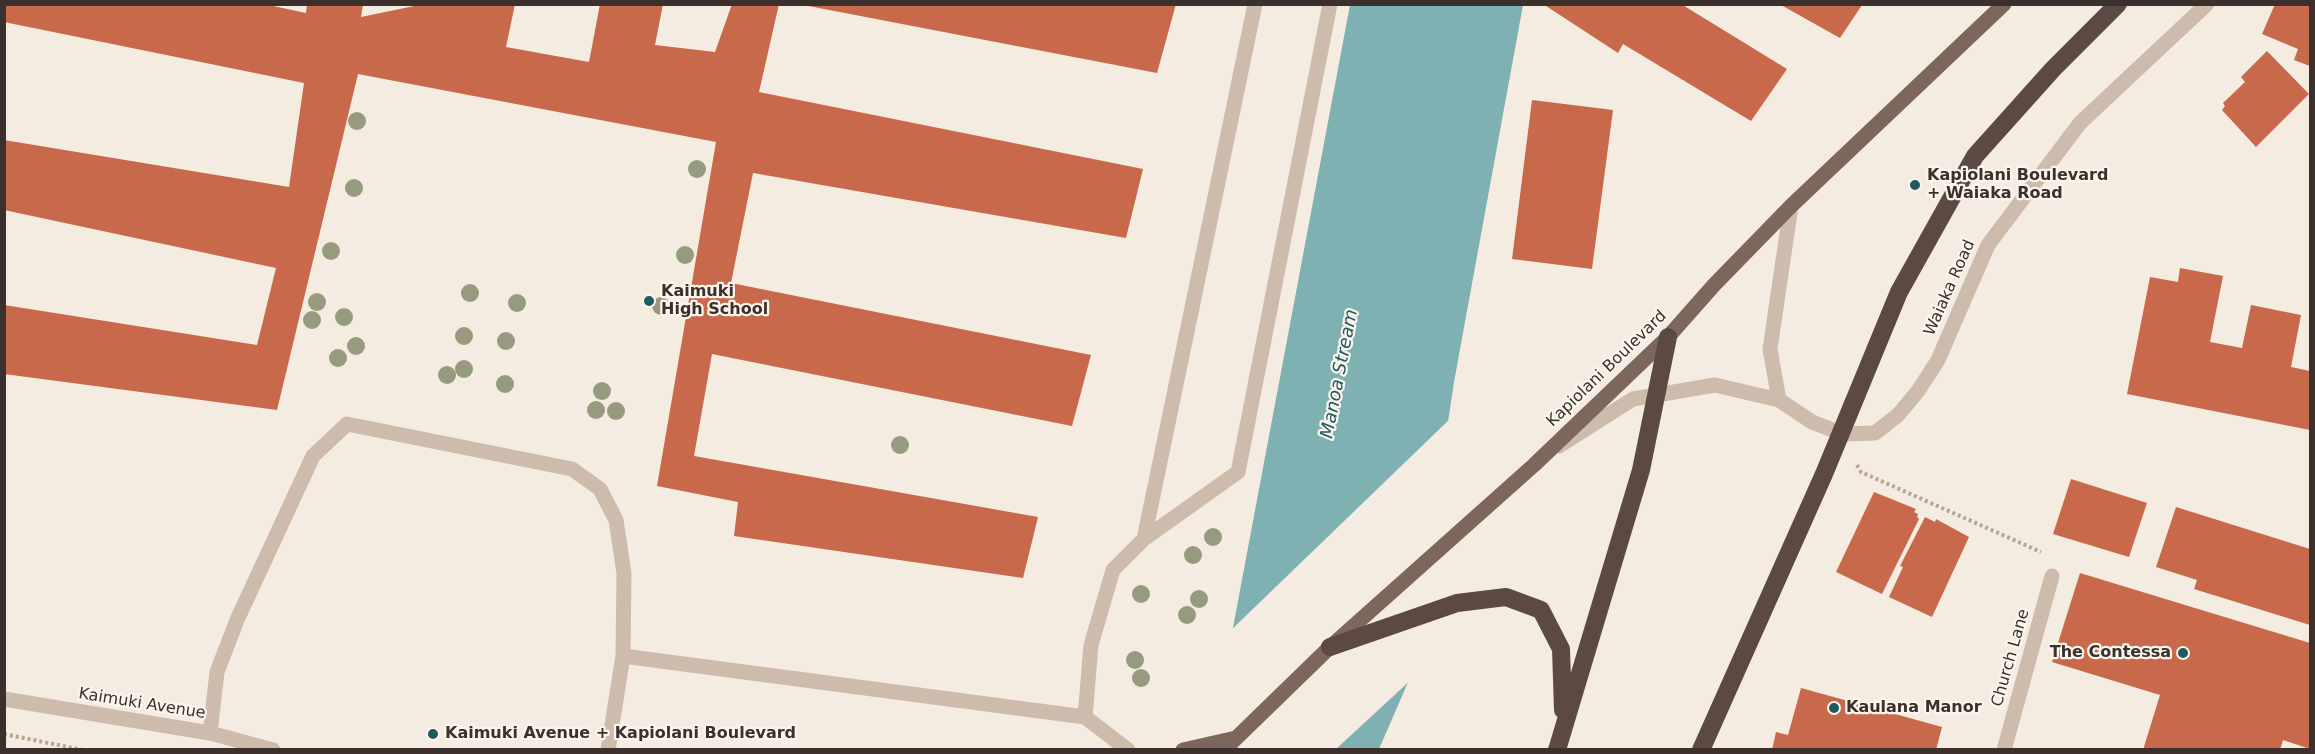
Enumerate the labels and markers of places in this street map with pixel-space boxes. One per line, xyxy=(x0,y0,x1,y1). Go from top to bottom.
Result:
place label: Kapiolani Boulevard + Waiaka Road xyxy=(1927,166,2108,204)
marker: Kapiolani Boulevard + Waiaka Road xyxy=(1908,178,1922,192)
place label: Kaimuki High School xyxy=(661,282,768,320)
marker: Kaimuki High School xyxy=(642,294,656,308)
place label: The Contessa xyxy=(2050,643,2171,663)
marker: The Contessa xyxy=(2176,646,2190,660)
place label: Kaulana Manor xyxy=(1846,698,1982,718)
marker: Kaulana Manor xyxy=(1827,701,1841,715)
place label: Kaimuki Avenue + Kapiolani Boulevard xyxy=(445,724,796,744)
marker: Kaimuki Avenue + Kapiolani Boulevard xyxy=(426,727,440,741)

